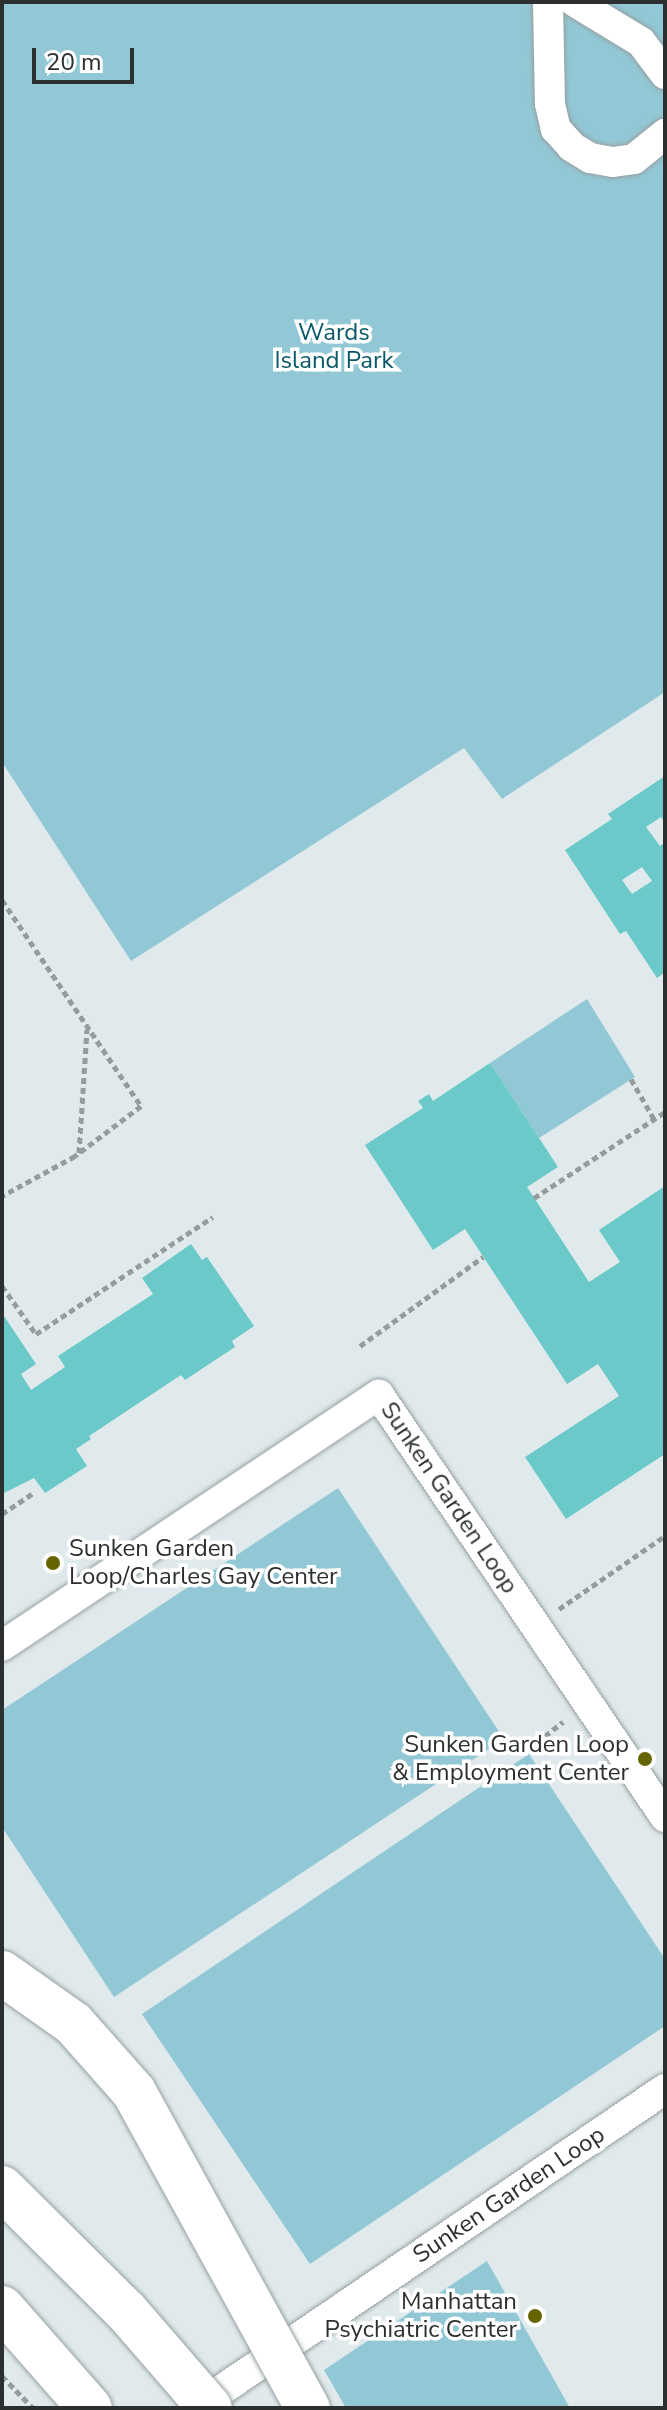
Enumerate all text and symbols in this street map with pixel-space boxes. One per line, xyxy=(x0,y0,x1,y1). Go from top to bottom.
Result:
scale bar xyxy=(36,32,138,82)
text: 20 m xyxy=(46,46,102,78)
park label: Wards Island Park xyxy=(274,319,394,375)
street label: Sunken Garden Loop xyxy=(374,1397,524,1599)
place label: Sunken Garden Loop/Charles Gay Center xyxy=(69,1535,338,1591)
marker: Sunken Garden Loop/Charles Gay Center xyxy=(44,1554,62,1572)
place label: Sunken Garden Loop & Employment Center xyxy=(392,1731,629,1787)
marker: Sunken Garden Loop & Employment Center xyxy=(636,1750,654,1768)
street label: Sunken Garden Loop xyxy=(408,2120,610,2270)
place label: Manhattan Psychiatric Center xyxy=(325,2288,517,2344)
marker: Manhattan Psychiatric Center xyxy=(524,2305,546,2327)

